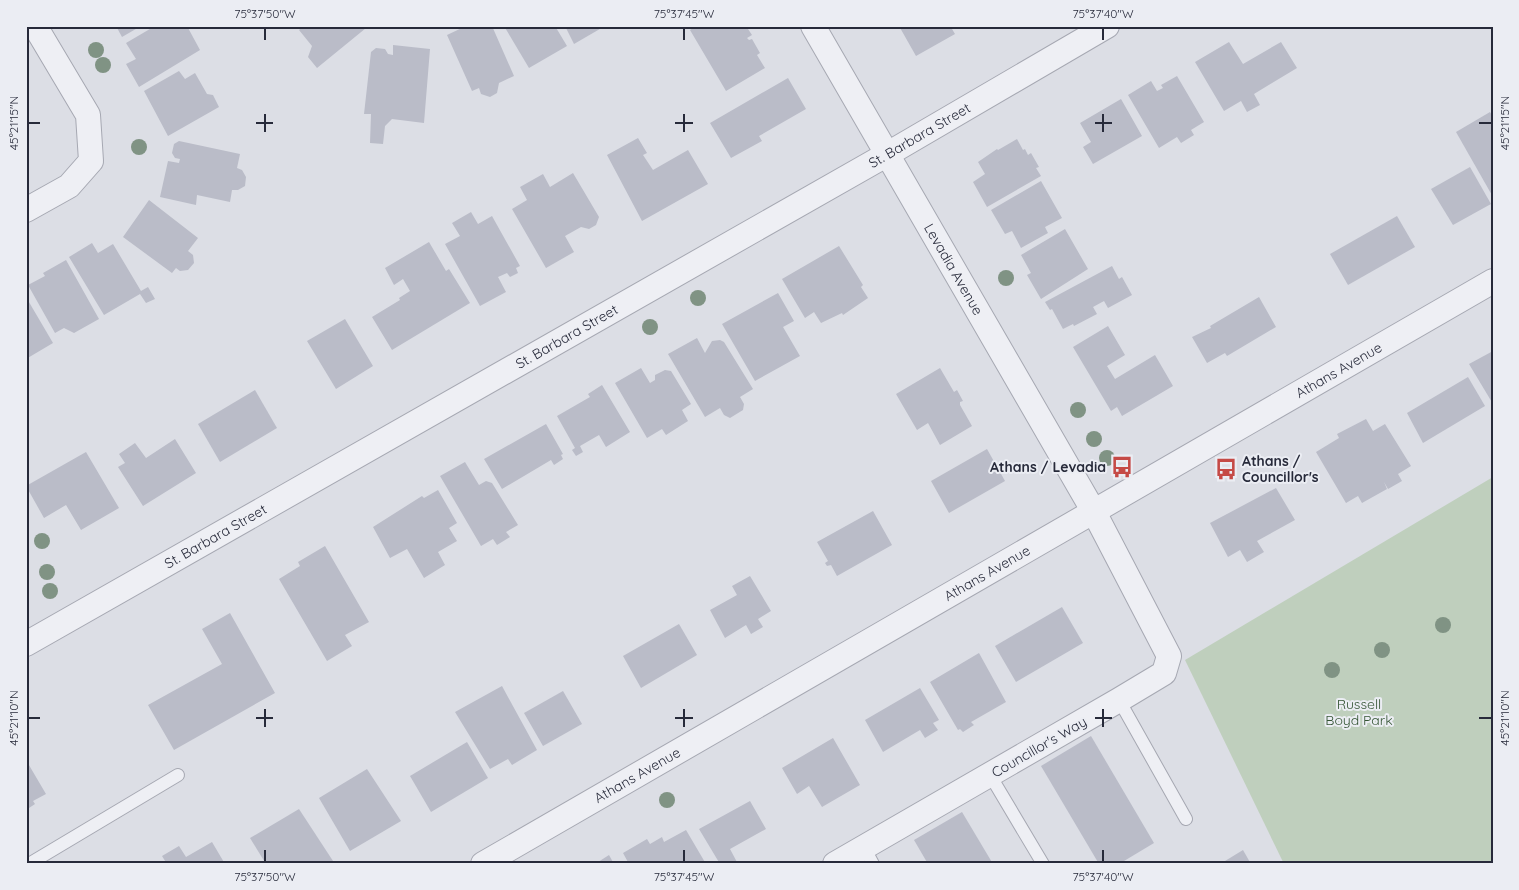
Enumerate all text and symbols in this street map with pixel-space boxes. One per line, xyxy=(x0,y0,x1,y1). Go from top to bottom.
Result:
text: 75°37'50"W xyxy=(234,6,296,21)
text: 75°37'45"W xyxy=(654,6,715,21)
text: 75°37'40"W xyxy=(1072,6,1134,21)
text: 45°21'15"N xyxy=(6,96,21,150)
text: 45°21'15"N xyxy=(1497,96,1512,150)
street label: St. Barbara Street xyxy=(865,99,974,172)
street label: Levadia Avenue xyxy=(920,220,987,318)
street label: St. Barbara Street xyxy=(512,300,621,373)
street label: Athans Avenue xyxy=(1292,338,1385,402)
place label: Athans / Councillor's xyxy=(1242,452,1319,486)
bus stop icon: Athans / Levadia xyxy=(1109,454,1135,480)
bus stop icon: Athans / Councillor's xyxy=(1213,456,1239,482)
place label: Athans / Levadia xyxy=(990,458,1106,476)
street label: St. Barbara Street xyxy=(161,500,270,572)
street label: Athans Avenue xyxy=(941,541,1033,605)
text: 45°21'10"N xyxy=(6,690,21,746)
text: 45°21'10"N xyxy=(1497,690,1512,746)
park label: Russell Boyd Park xyxy=(1325,695,1393,729)
street label: Councillor's Way xyxy=(988,712,1090,782)
street label: Athans Avenue xyxy=(591,743,684,807)
text: 75°37'50"W xyxy=(234,869,296,884)
text: 75°37'45"W xyxy=(654,869,715,884)
text: 75°37'40"W xyxy=(1072,869,1134,884)

